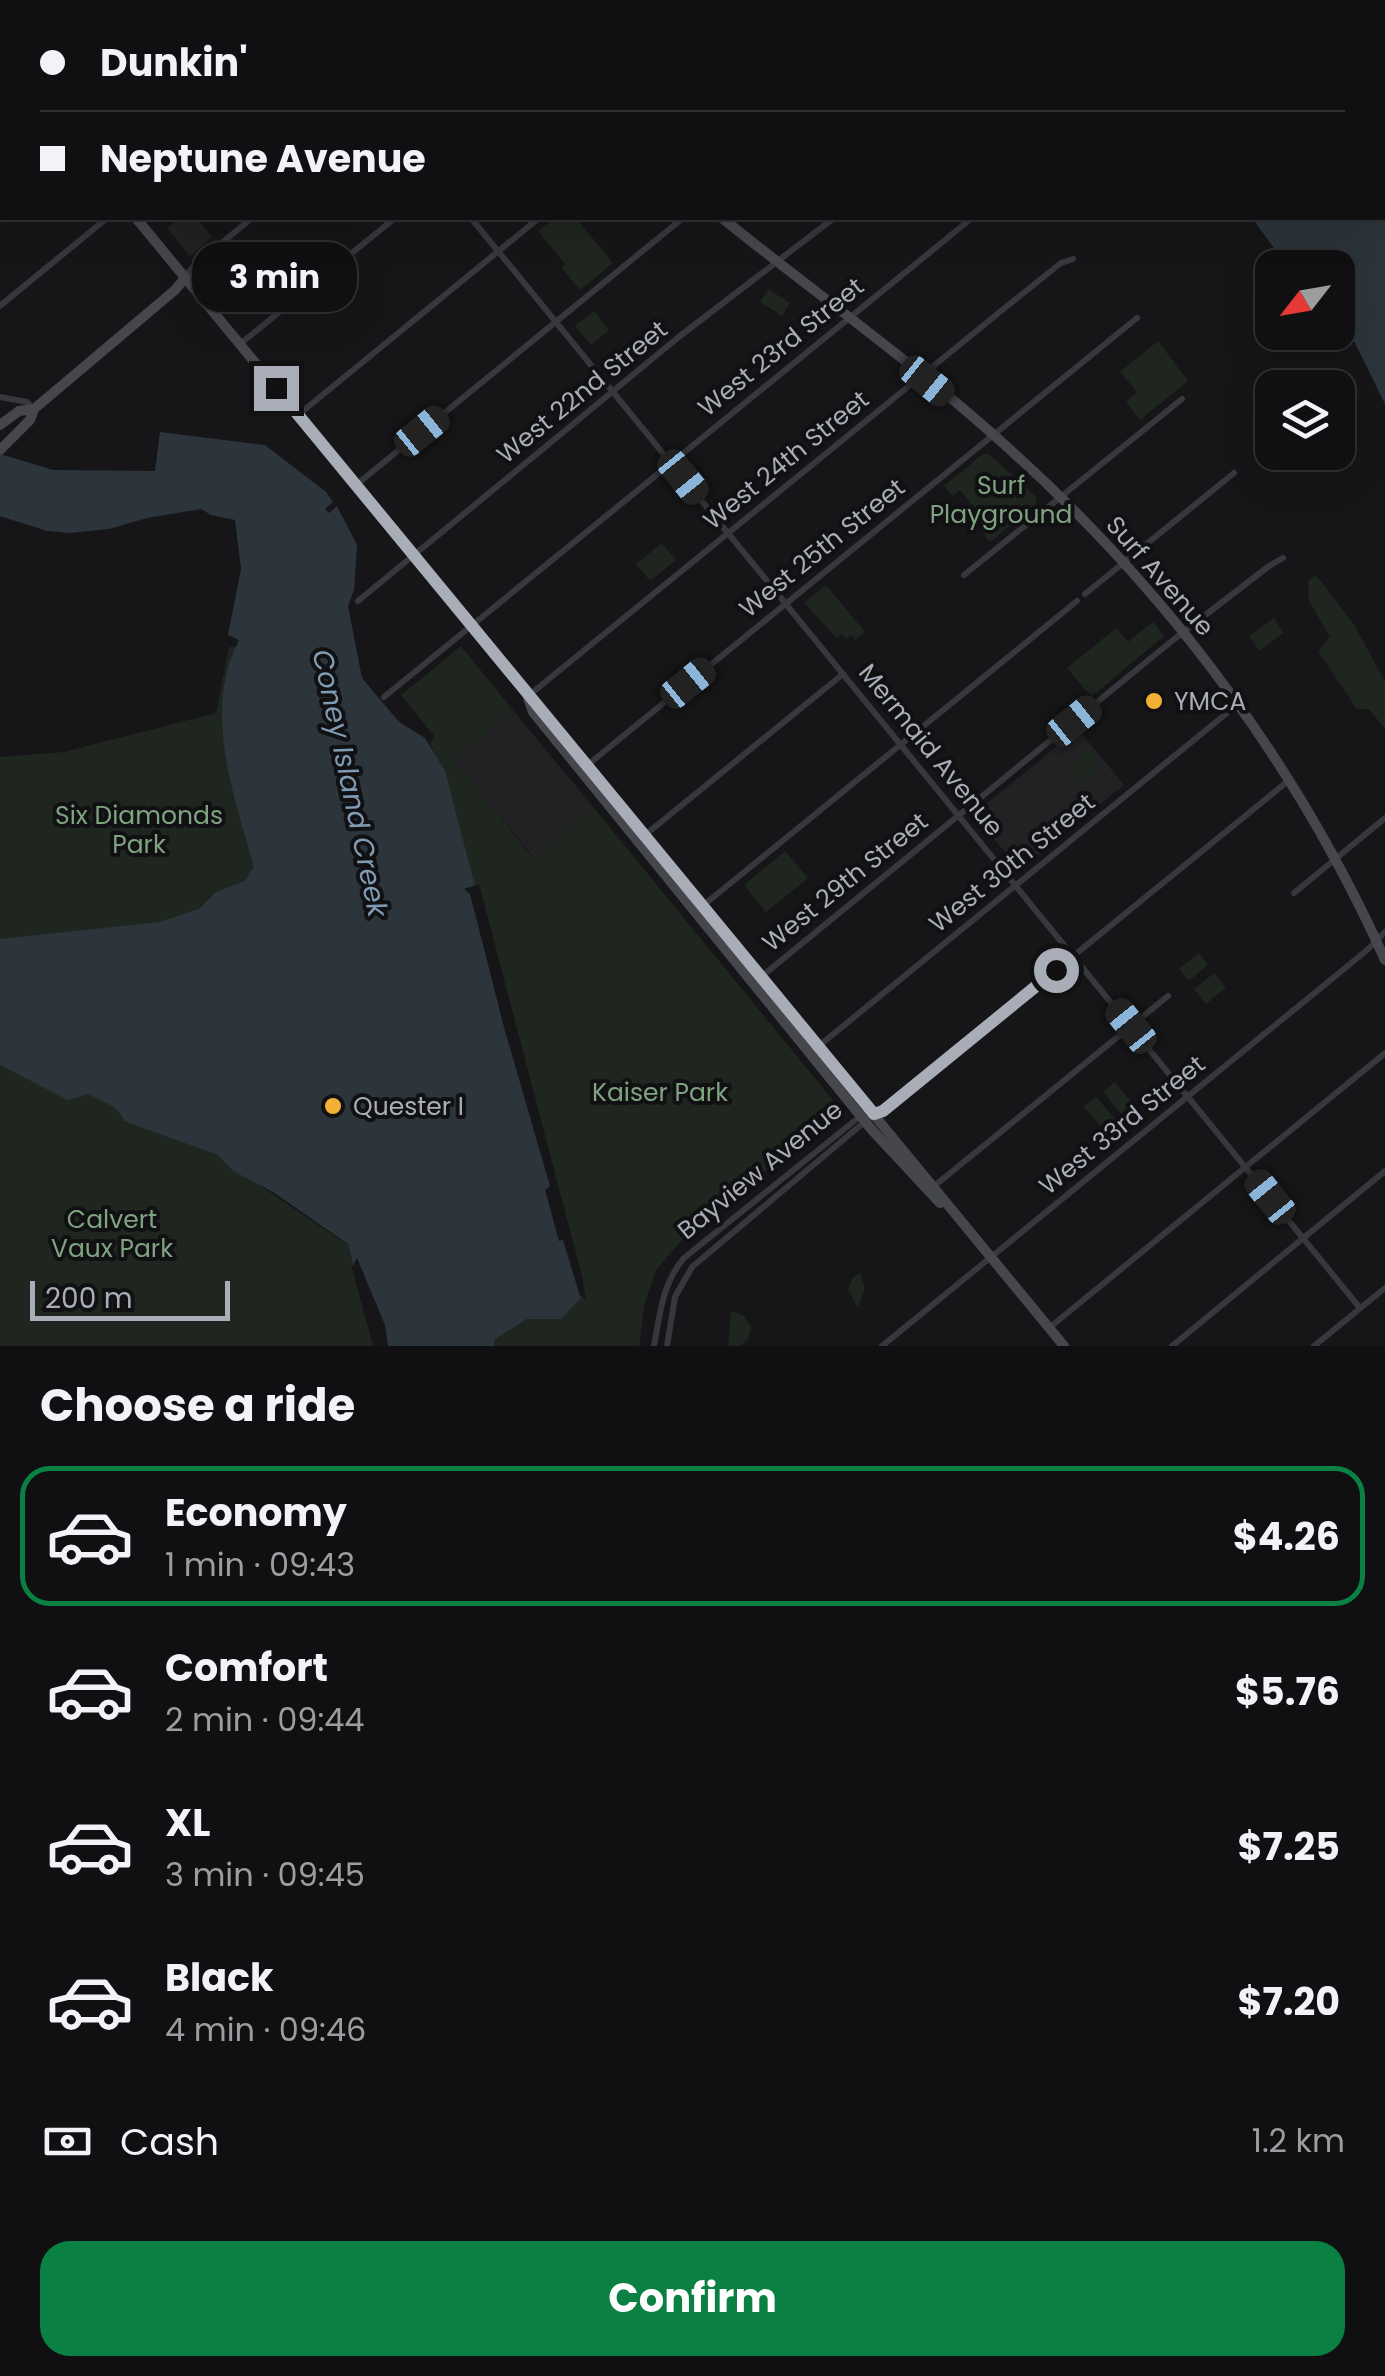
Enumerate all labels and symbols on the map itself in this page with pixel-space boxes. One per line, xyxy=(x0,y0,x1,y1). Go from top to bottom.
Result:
callout: 3 min xyxy=(194,243,358,313)
north arrow xyxy=(1255,250,1355,350)
street label: West 23rd Street xyxy=(691,269,871,425)
street label: West 22nd Street xyxy=(489,312,675,472)
car xyxy=(894,350,960,412)
route end xyxy=(254,366,299,411)
street label: West 24th Street xyxy=(696,382,876,538)
car xyxy=(389,400,455,462)
car xyxy=(652,444,714,510)
park label: Surf Playground xyxy=(930,468,1072,532)
street label: West 25th Street xyxy=(732,470,912,626)
street label: Surf Avenue xyxy=(1098,508,1222,644)
water label: Coney Island Creek xyxy=(303,646,398,922)
car xyxy=(655,652,721,714)
street label: Mermaid Avenue xyxy=(851,656,1011,844)
place label: YMCA xyxy=(1174,684,1246,719)
car xyxy=(1041,690,1107,752)
marker: YMCA xyxy=(1143,690,1165,712)
street label: West 30th Street xyxy=(922,785,1102,941)
park label: Six Diamonds Park xyxy=(55,798,223,862)
street label: West 29th Street xyxy=(755,804,935,960)
route start xyxy=(1034,948,1079,993)
car xyxy=(1100,993,1162,1059)
street label: West 33rd Street xyxy=(1032,1047,1212,1203)
park label: Kaiser Park xyxy=(592,1075,728,1110)
place label: Quester I xyxy=(353,1089,464,1124)
street label: Bayview Avenue xyxy=(670,1093,850,1247)
marker: Quester I xyxy=(322,1095,344,1117)
car xyxy=(1239,1164,1301,1230)
park label: Calvert Vaux Park xyxy=(51,1202,173,1266)
scale bar xyxy=(30,1276,230,1320)

